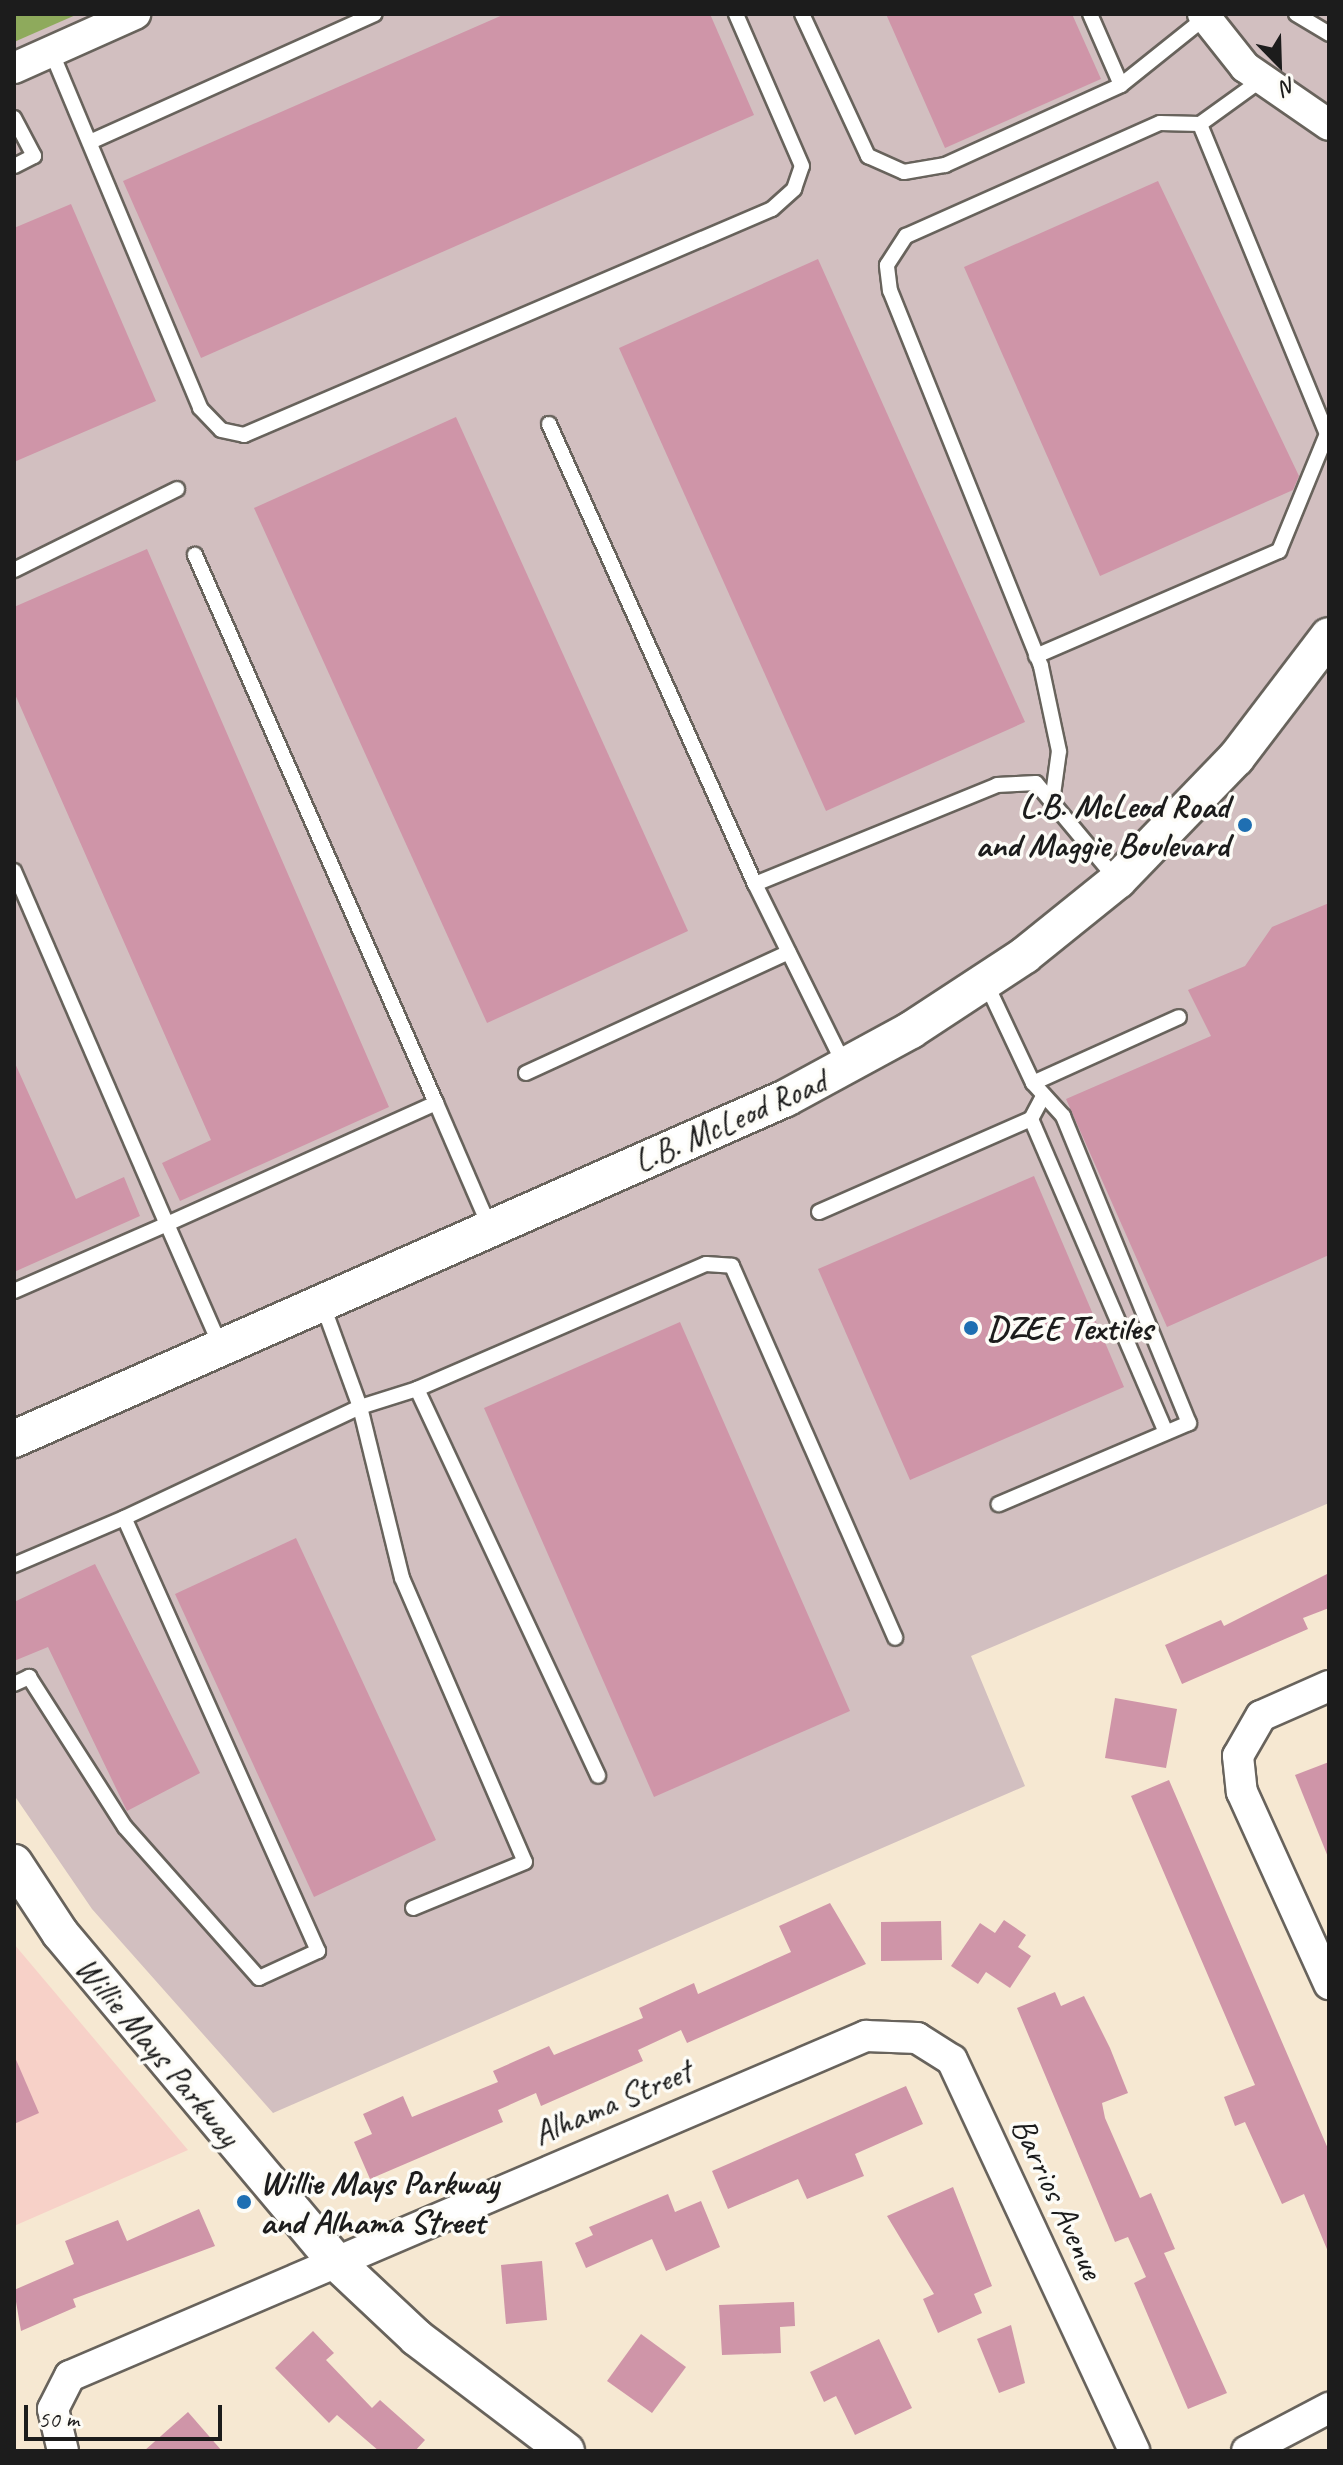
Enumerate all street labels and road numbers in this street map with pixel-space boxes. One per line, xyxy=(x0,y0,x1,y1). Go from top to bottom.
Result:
street label: L.B. McLeod Road xyxy=(627,1060,833,1182)
street label: Willie Mays Parkway xyxy=(67,1948,249,2154)
street label: Alhama Street xyxy=(527,2050,697,2154)
street label: Barrios Avenue xyxy=(1003,2111,1113,2285)

